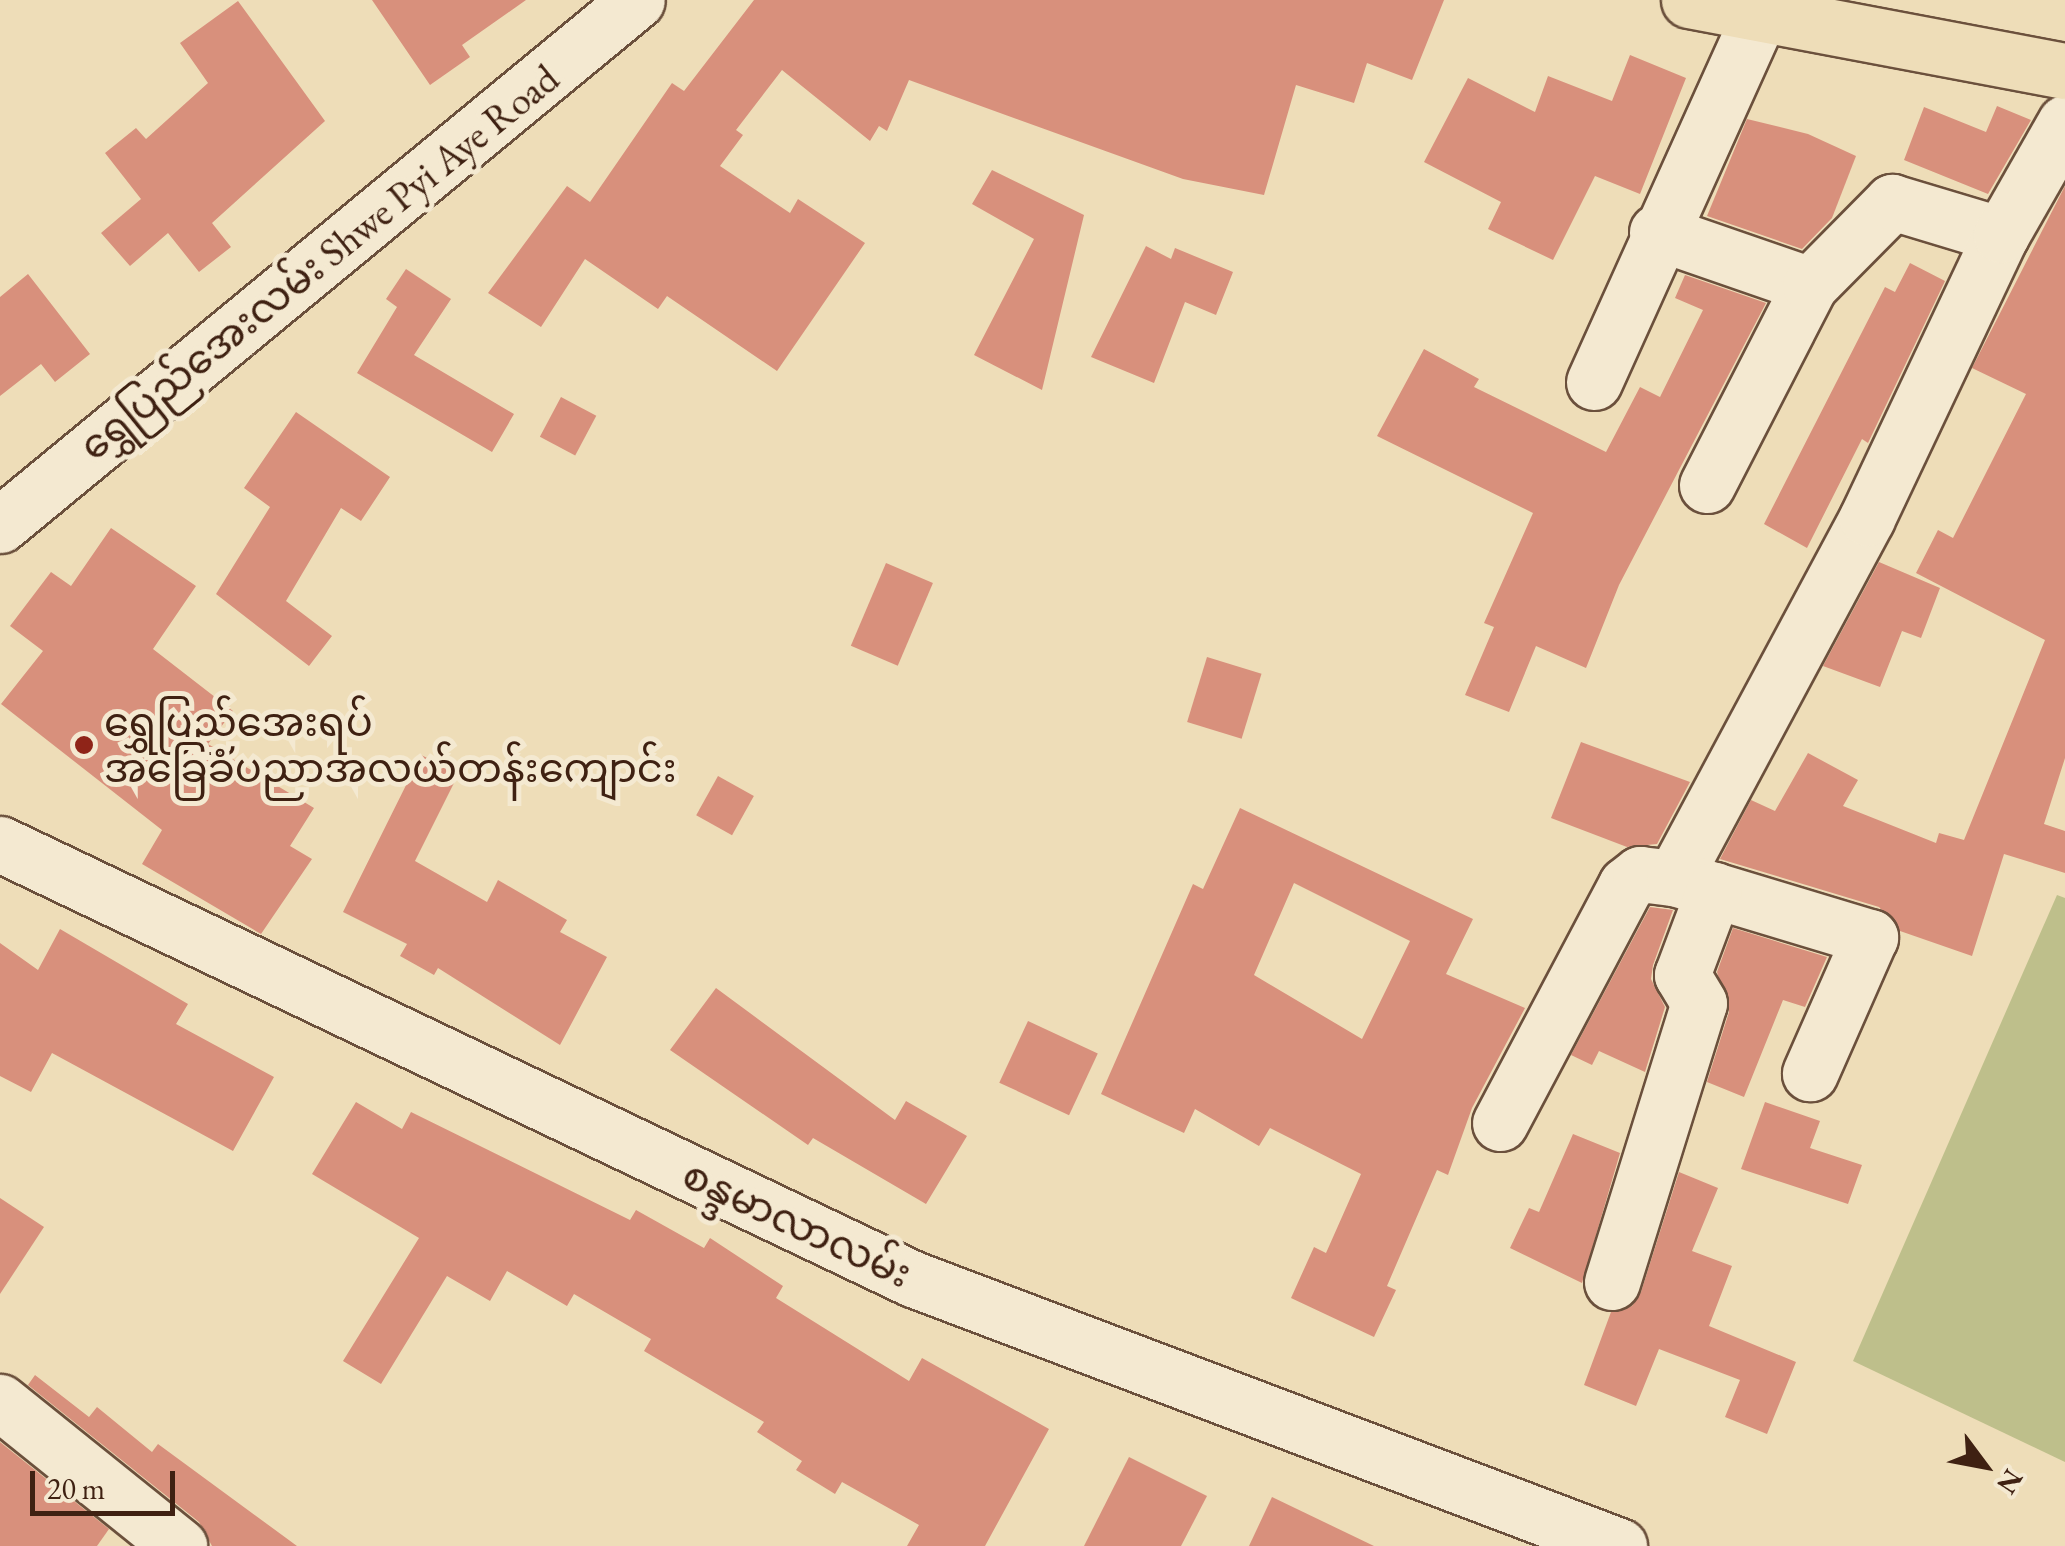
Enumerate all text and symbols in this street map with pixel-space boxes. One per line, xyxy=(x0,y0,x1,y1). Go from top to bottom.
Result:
street label: ရွှေပြည်အေးလမ်း Shwe Pyi Aye Road xyxy=(70,54,568,470)
place label: ရွှေပြည်အေးရပ် အခြေခံပညာအလယ်တန်းကျောင်း xyxy=(104,698,677,792)
marker: ရွှေပြည်အေးရပ် အခြေခံပညာအလယ်တန်းကျောင်း xyxy=(73,734,95,756)
street label: စန္ဒမာလာလမ်း xyxy=(675,1150,919,1298)
north arrow xyxy=(1935,1416,2035,1516)
scale bar xyxy=(35,1451,180,1513)
text: N xyxy=(1989,1463,2032,1501)
text: 20 m xyxy=(47,1469,105,1508)

